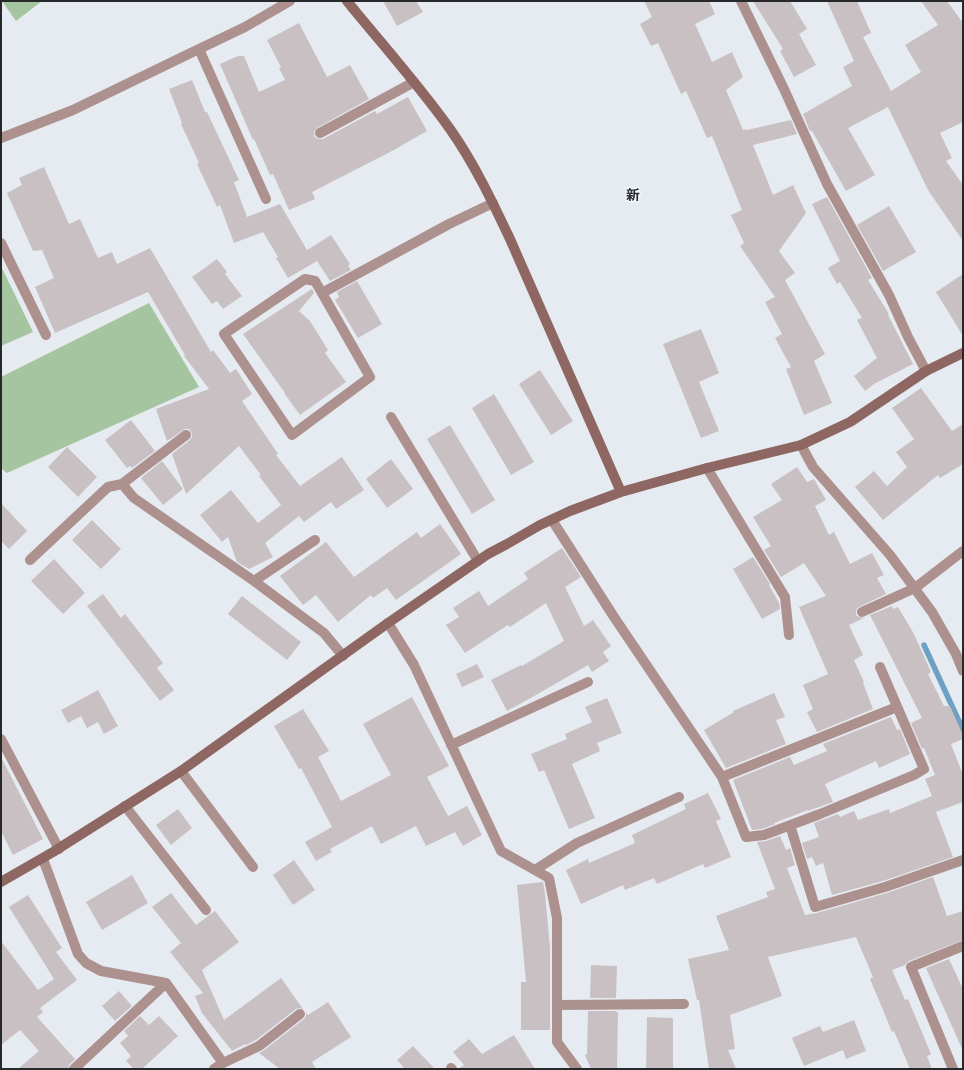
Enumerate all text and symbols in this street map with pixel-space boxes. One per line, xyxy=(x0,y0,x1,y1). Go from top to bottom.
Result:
district label: 新 xyxy=(626,188,640,204)

